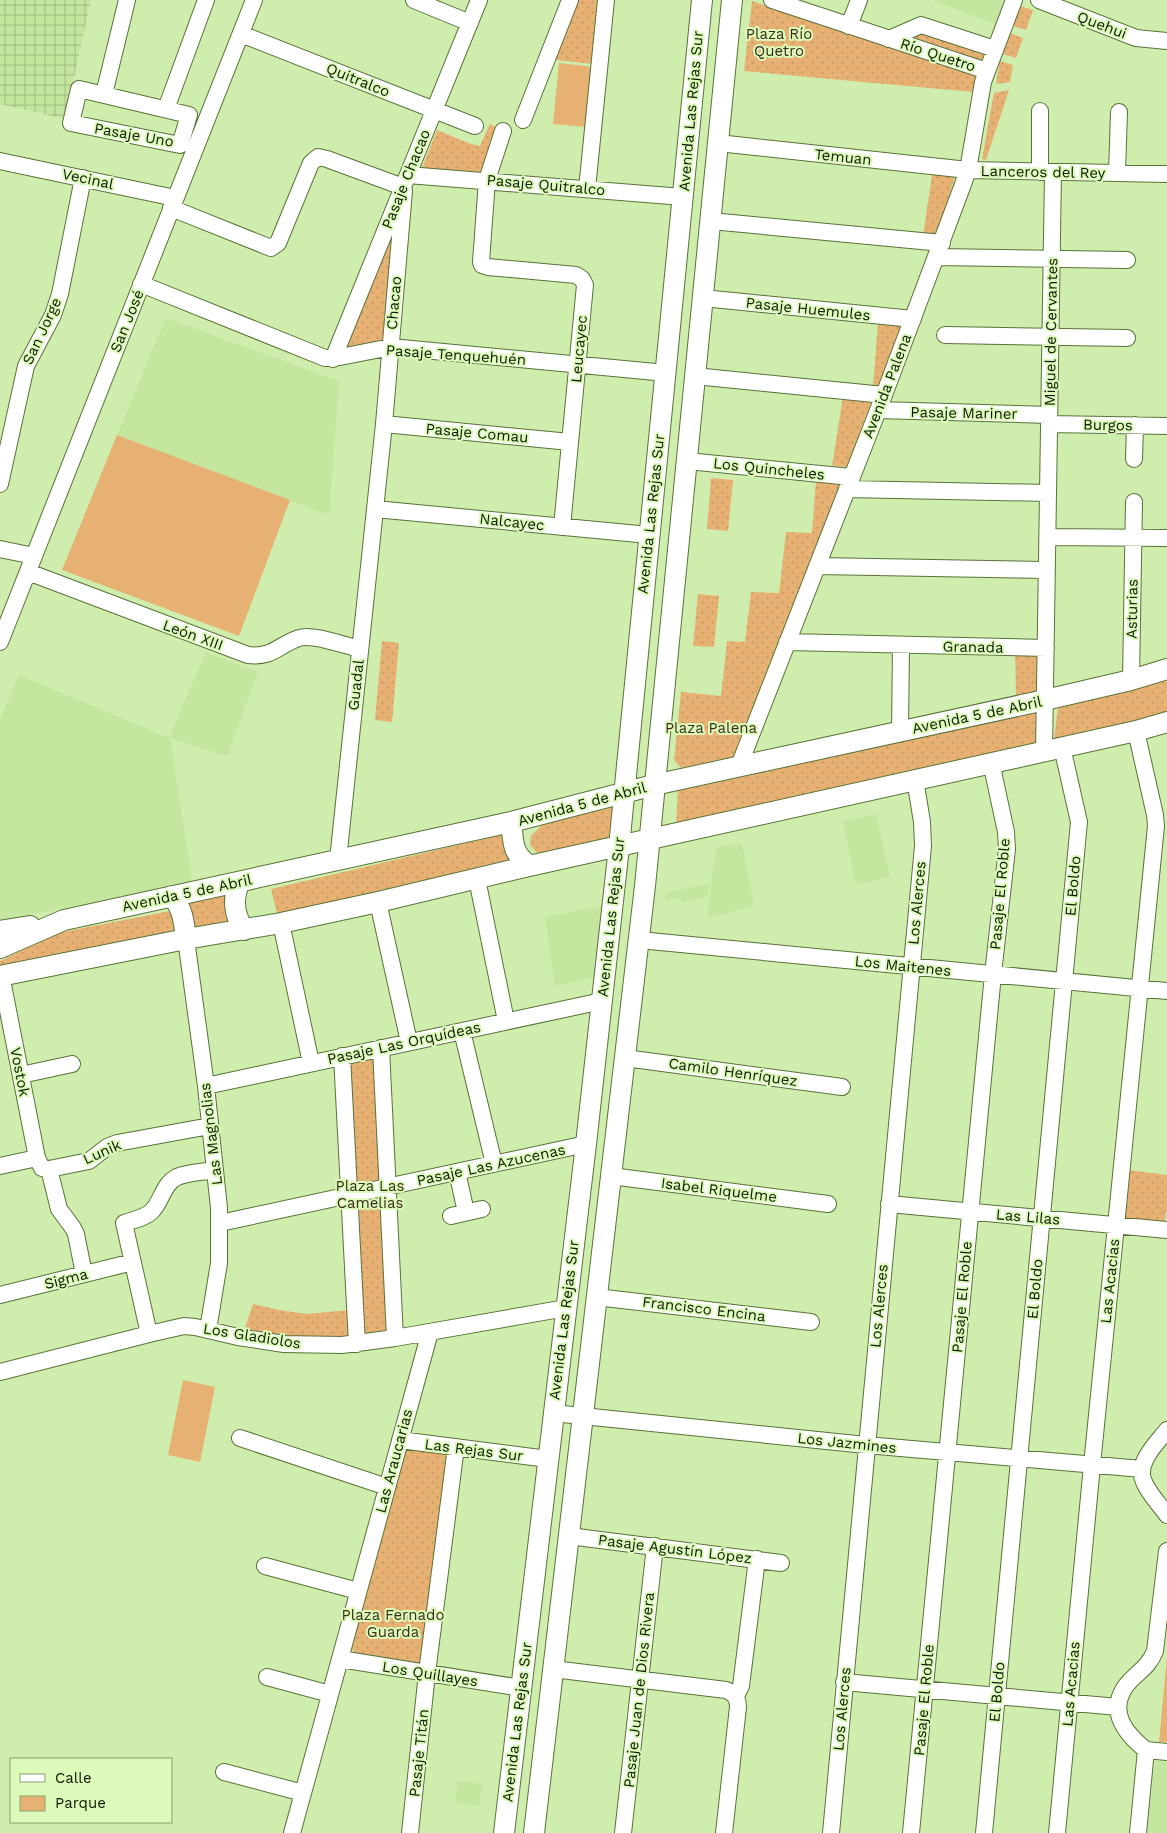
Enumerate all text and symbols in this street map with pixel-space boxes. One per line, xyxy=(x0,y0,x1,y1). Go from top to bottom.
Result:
street label: Quehui xyxy=(1075,7,1129,43)
park label: Plaza Río Quetro xyxy=(746,25,812,60)
street label: Avenida Las Rejas Sur xyxy=(675,30,707,192)
street label: Río Quetro xyxy=(898,34,978,76)
street label: Quitralco xyxy=(324,59,392,101)
street label: Pasaje Uno xyxy=(93,119,175,151)
street label: Pasaje Chacao xyxy=(378,127,434,231)
street label: Temuan xyxy=(814,145,872,169)
street label: Lanceros del Rey xyxy=(981,162,1106,182)
street label: Vecinal xyxy=(60,165,116,193)
street label: Pasaje Quitralco xyxy=(486,171,606,199)
street label: Miguel de Cervantes xyxy=(1041,258,1061,406)
street label: Chacao xyxy=(383,275,405,331)
street label: San José xyxy=(106,287,148,355)
street label: Pasaje Huemules xyxy=(745,294,871,325)
street label: San Jorge xyxy=(19,295,65,367)
street label: Leucayec xyxy=(567,314,591,384)
street label: Avenida Palena xyxy=(859,331,915,441)
street label: Pasaje Tenquehuén xyxy=(385,341,527,369)
street label: Pasaje Mariner xyxy=(910,403,1018,423)
street label: Burgos xyxy=(1083,416,1133,434)
street label: Pasaje Comau xyxy=(425,420,529,446)
street label: Avenida Las Rejas Sur xyxy=(634,433,668,595)
street label: Los Quincheles xyxy=(712,454,826,484)
street label: Nalcayec xyxy=(479,510,545,534)
street label: Asturias xyxy=(1122,579,1142,639)
street label: León XIII xyxy=(160,616,226,654)
street label: Granada xyxy=(942,637,1004,657)
street label: Guadal xyxy=(344,658,368,711)
street label: Avenida 5 de Abril xyxy=(910,692,1044,738)
park label: Plaza Palena xyxy=(665,719,758,737)
street label: Avenida 5 de Abril xyxy=(516,778,649,830)
street label: Avenida Las Rejas Sur xyxy=(594,836,628,998)
street label: Pasaje El Roble xyxy=(986,837,1014,951)
street label: El Boldo xyxy=(1061,855,1085,917)
street label: Los Alerces xyxy=(904,860,930,946)
street label: Avenida 5 de Abril xyxy=(120,870,254,916)
street label: Los Maitenes xyxy=(854,952,952,980)
street label: Pasaje Las Orquídeas xyxy=(326,1018,482,1068)
street label: Vostok xyxy=(6,1046,34,1099)
street label: Camilo Henríquez xyxy=(667,1054,799,1090)
street label: Las Magnolias xyxy=(196,1082,226,1186)
street label: Lunik xyxy=(80,1135,124,1168)
street label: Pasaje Las Azucenas xyxy=(415,1140,567,1190)
street label: Isabel Riquelme xyxy=(660,1174,778,1206)
park label: Plaza Las Camelias xyxy=(336,1177,405,1212)
street label: Las Lilas xyxy=(995,1205,1061,1229)
street label: Las Acacias xyxy=(1097,1238,1123,1324)
street label: Avenida Las Rejas Sur xyxy=(545,1239,583,1401)
street label: Pasaje El Roble xyxy=(948,1240,976,1354)
street label: El Boldo xyxy=(1023,1258,1047,1320)
street label: Los Alerces xyxy=(866,1263,892,1349)
street label: Sigma xyxy=(42,1265,90,1293)
street label: Francisco Encina xyxy=(641,1293,767,1326)
street label: Los Gladiolos xyxy=(202,1319,302,1353)
street label: Las Araucarias xyxy=(371,1407,417,1515)
street label: Los Jazmines xyxy=(797,1429,897,1457)
street label: Las Rejas Sur xyxy=(424,1435,524,1465)
street label: Pasaje Agustín López xyxy=(597,1531,753,1567)
street label: Pasaje Juan de Dios Rivera xyxy=(620,1591,658,1789)
park label: Plaza Fernado Guarda xyxy=(342,1606,444,1641)
street label: Avenida Las Rejas Sur xyxy=(498,1641,536,1803)
street label: Las Acacias xyxy=(1058,1641,1084,1727)
street label: Pasaje El Roble xyxy=(910,1643,938,1757)
street label: Los Quillayes xyxy=(381,1658,479,1690)
street label: El Boldo xyxy=(985,1661,1009,1723)
street label: Los Alerces xyxy=(829,1666,855,1752)
street label: Pasaje Titán xyxy=(405,1708,433,1798)
legend xyxy=(10,1758,172,1823)
text: Calle xyxy=(55,1769,92,1787)
text: Parque xyxy=(55,1794,106,1812)

